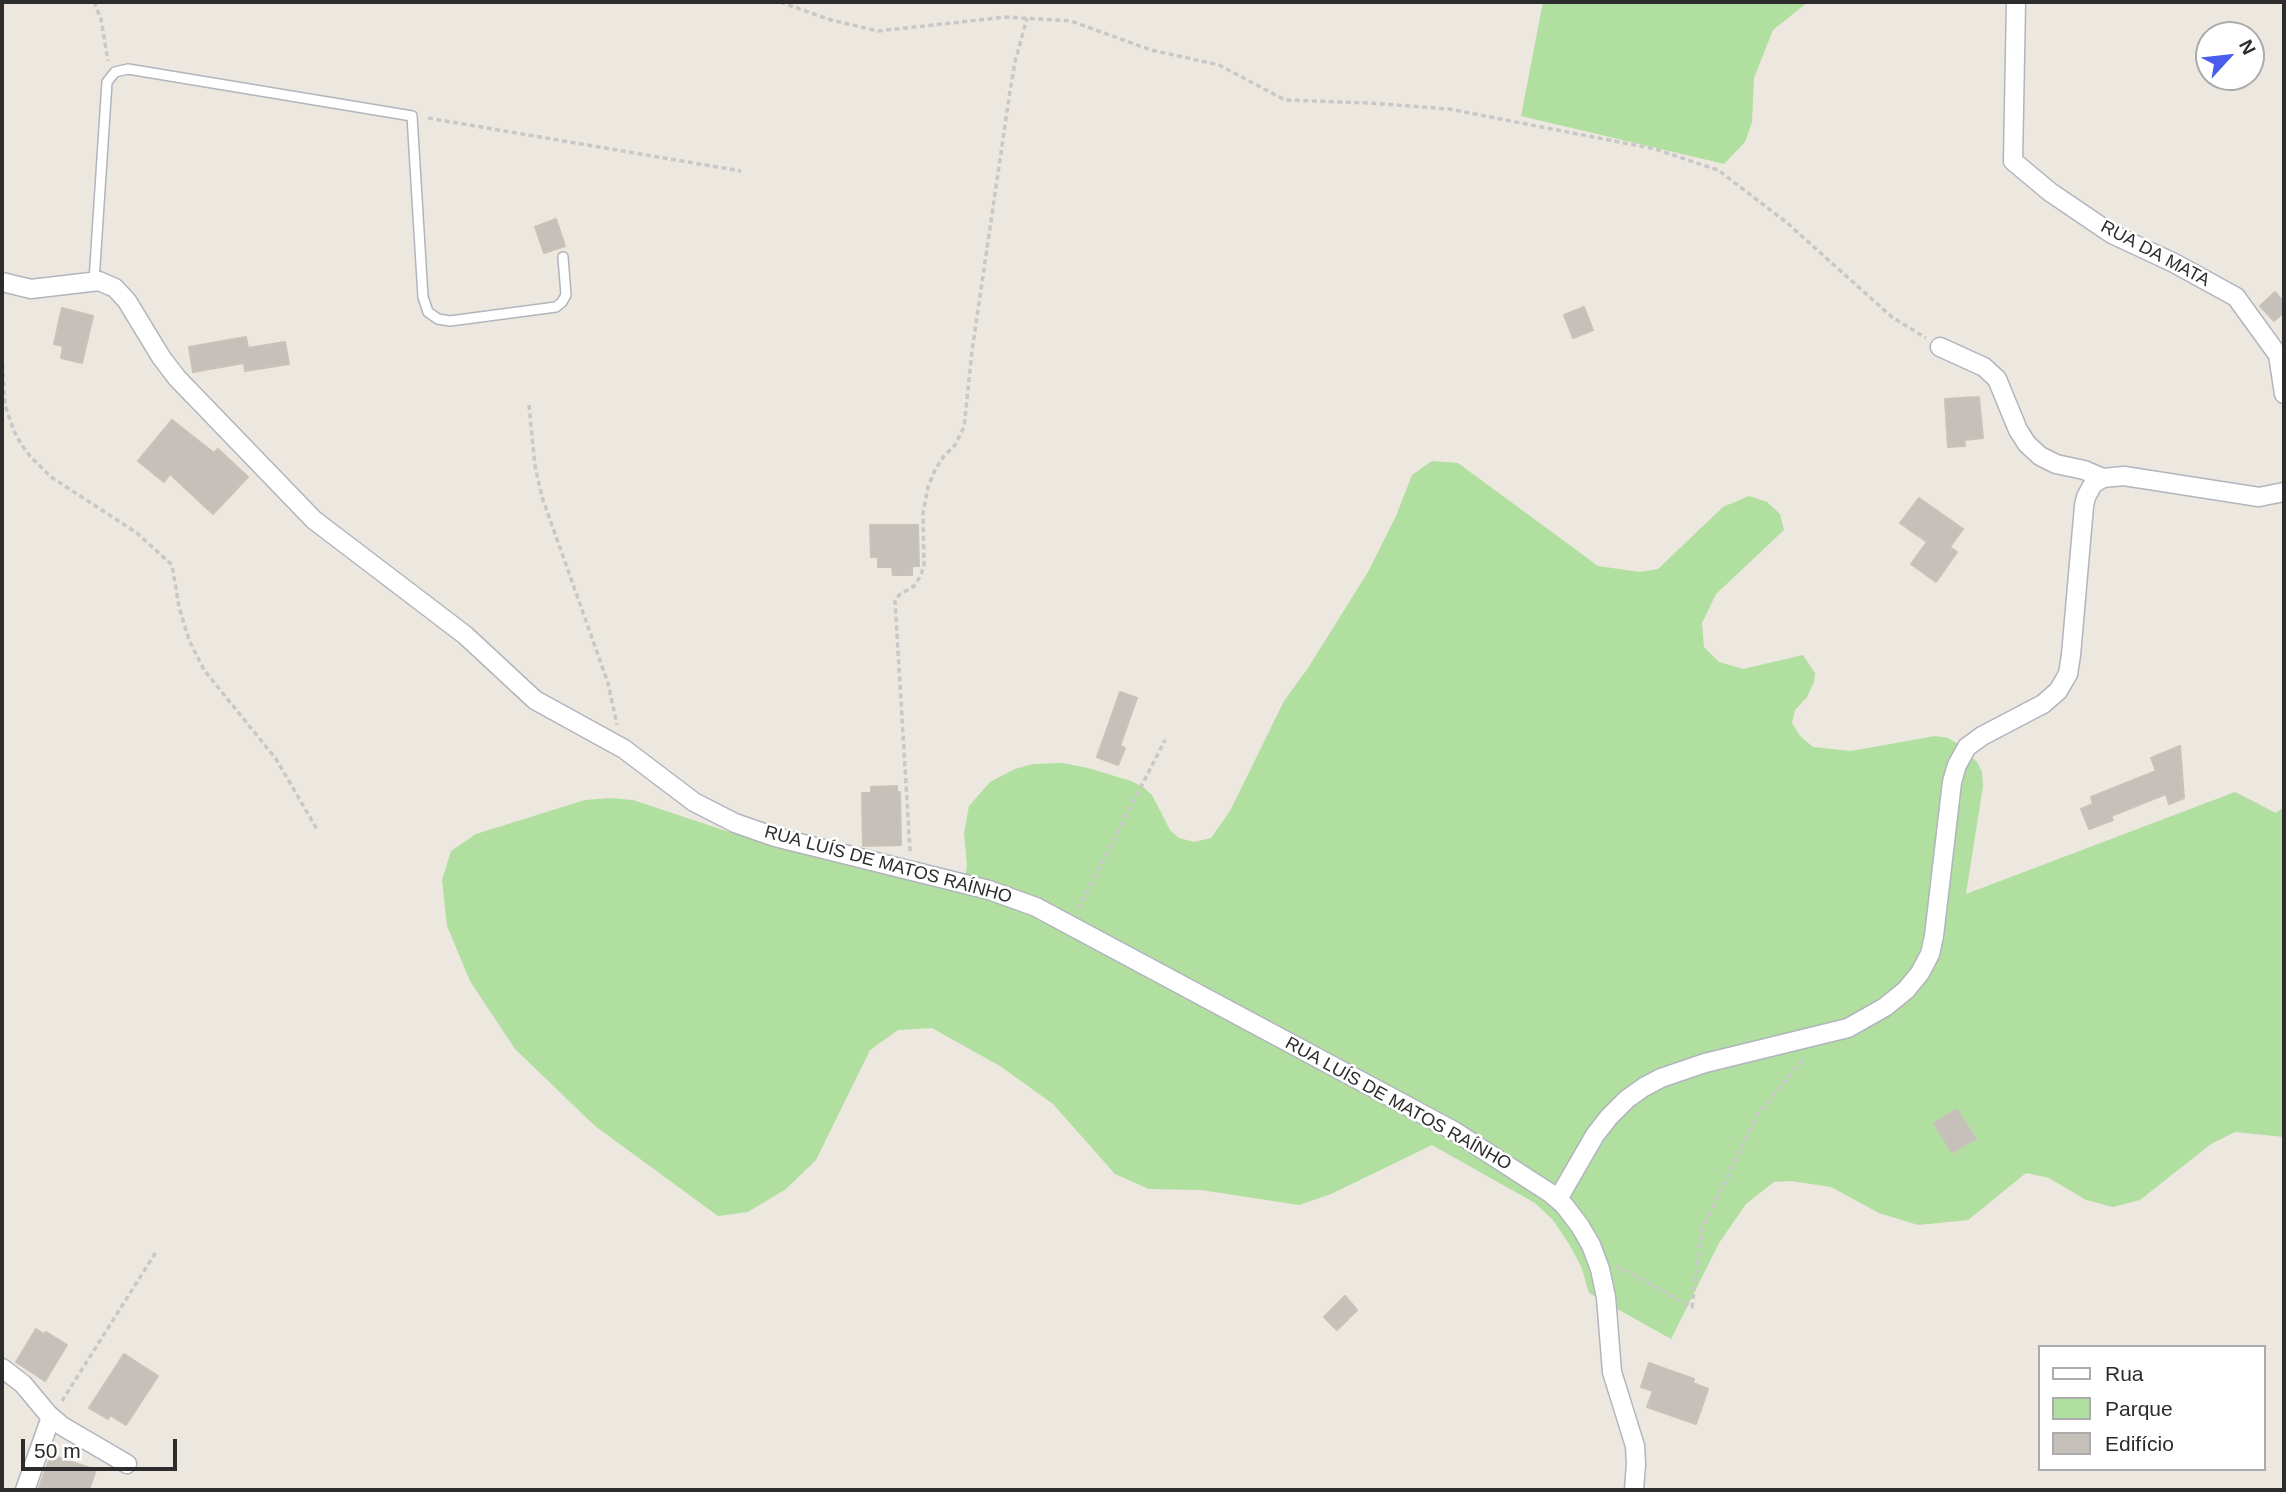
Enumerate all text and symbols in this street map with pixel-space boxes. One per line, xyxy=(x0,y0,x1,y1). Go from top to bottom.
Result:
north arrow xyxy=(2195,21,2265,91)
text: N xyxy=(2235,36,2260,58)
street label: RUA DA MATA xyxy=(2097,216,2213,292)
street label: RUA LUÍS DE MATOS RAÍNHO xyxy=(762,822,1014,908)
street label: RUA LUÍS DE MATOS RAÍNHO xyxy=(1281,1033,1515,1175)
legend xyxy=(2038,1345,2265,1471)
text: Rua xyxy=(2105,1362,2144,1385)
text: Parque xyxy=(2105,1397,2173,1420)
scale bar xyxy=(24,1426,180,1470)
text: Edifício xyxy=(2105,1432,2174,1455)
text: 50 m xyxy=(34,1439,81,1462)

